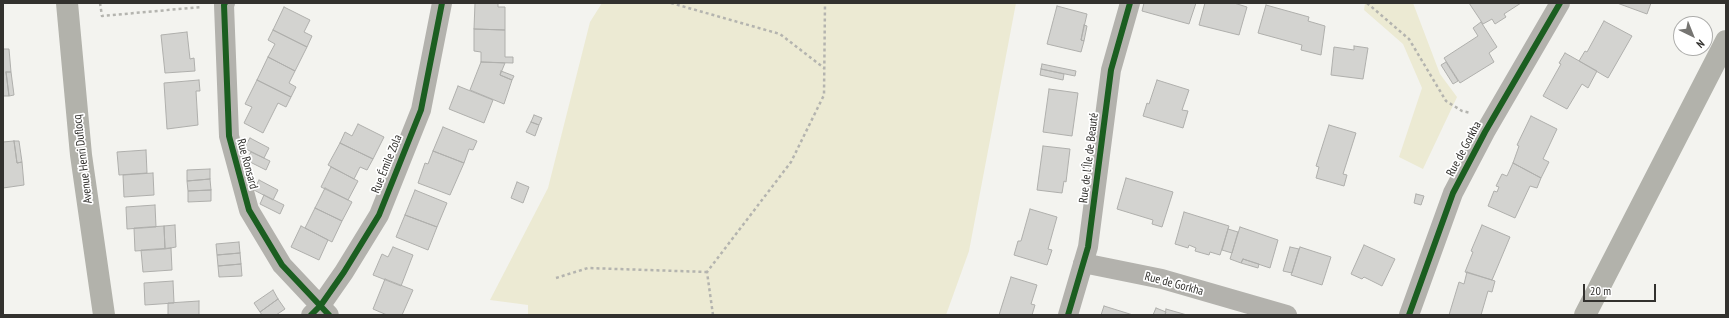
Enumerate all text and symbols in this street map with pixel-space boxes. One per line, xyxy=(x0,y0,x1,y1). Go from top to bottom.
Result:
north arrow xyxy=(1673,16,1713,56)
text: N xyxy=(1694,37,1707,51)
street label: Rue de l'Île de Beauté xyxy=(1076,112,1102,204)
street label: Avenue Henri Duflocq xyxy=(70,114,96,204)
street label: Rue de Gorkha xyxy=(1443,119,1485,179)
street label: Rue Émile Zola xyxy=(369,133,405,195)
street label: Rue Ronsard xyxy=(233,137,261,191)
street label: Rue de Gorkha xyxy=(1143,269,1205,299)
scale bar xyxy=(1585,276,1658,302)
text: 20 m xyxy=(1590,283,1611,298)

